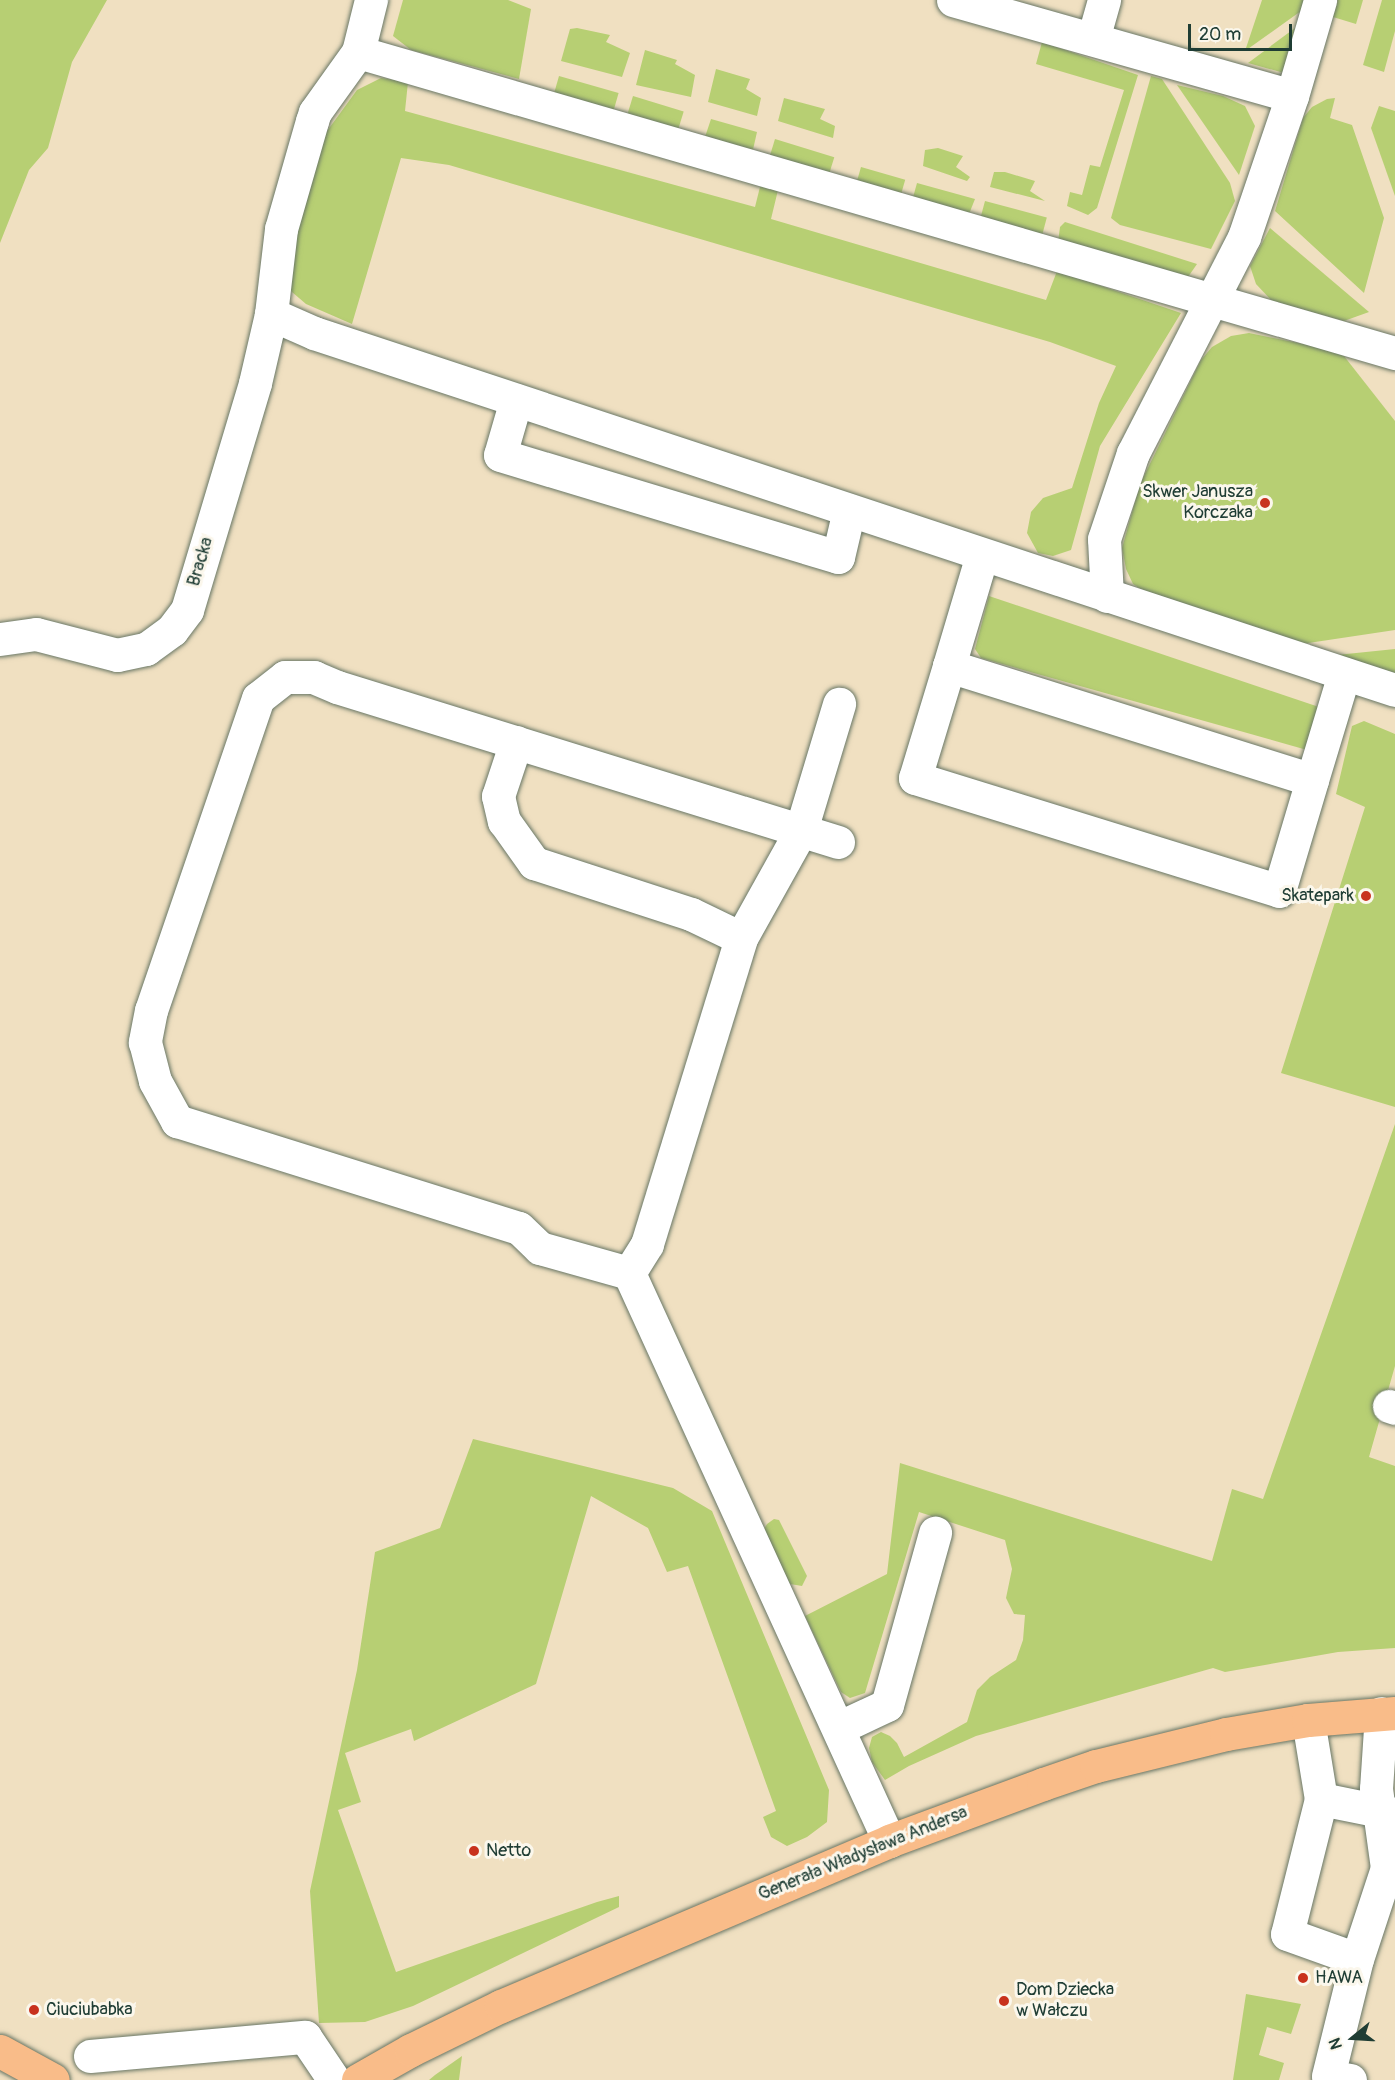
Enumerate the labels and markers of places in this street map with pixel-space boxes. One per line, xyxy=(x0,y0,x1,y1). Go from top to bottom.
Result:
place label: Skwer Janusza Korczaka xyxy=(1142,482,1253,524)
marker: Skwer Janusza Korczaka xyxy=(1258,496,1272,510)
place label: Skatepark xyxy=(1281,885,1354,907)
marker: Skatepark xyxy=(1359,889,1373,903)
place label: Netto xyxy=(486,1840,531,1862)
marker: Netto xyxy=(467,1844,481,1858)
place label: HAWA xyxy=(1315,1967,1363,1989)
marker: HAWA xyxy=(1296,1971,1310,1985)
place label: Dom Dziecka w Wałczu xyxy=(1016,1980,1114,2022)
marker: Dom Dziecka w Wałczu xyxy=(997,1994,1011,2008)
place label: Ciuciubabka xyxy=(46,1999,133,2021)
marker: Ciuciubabka xyxy=(27,2003,41,2017)

